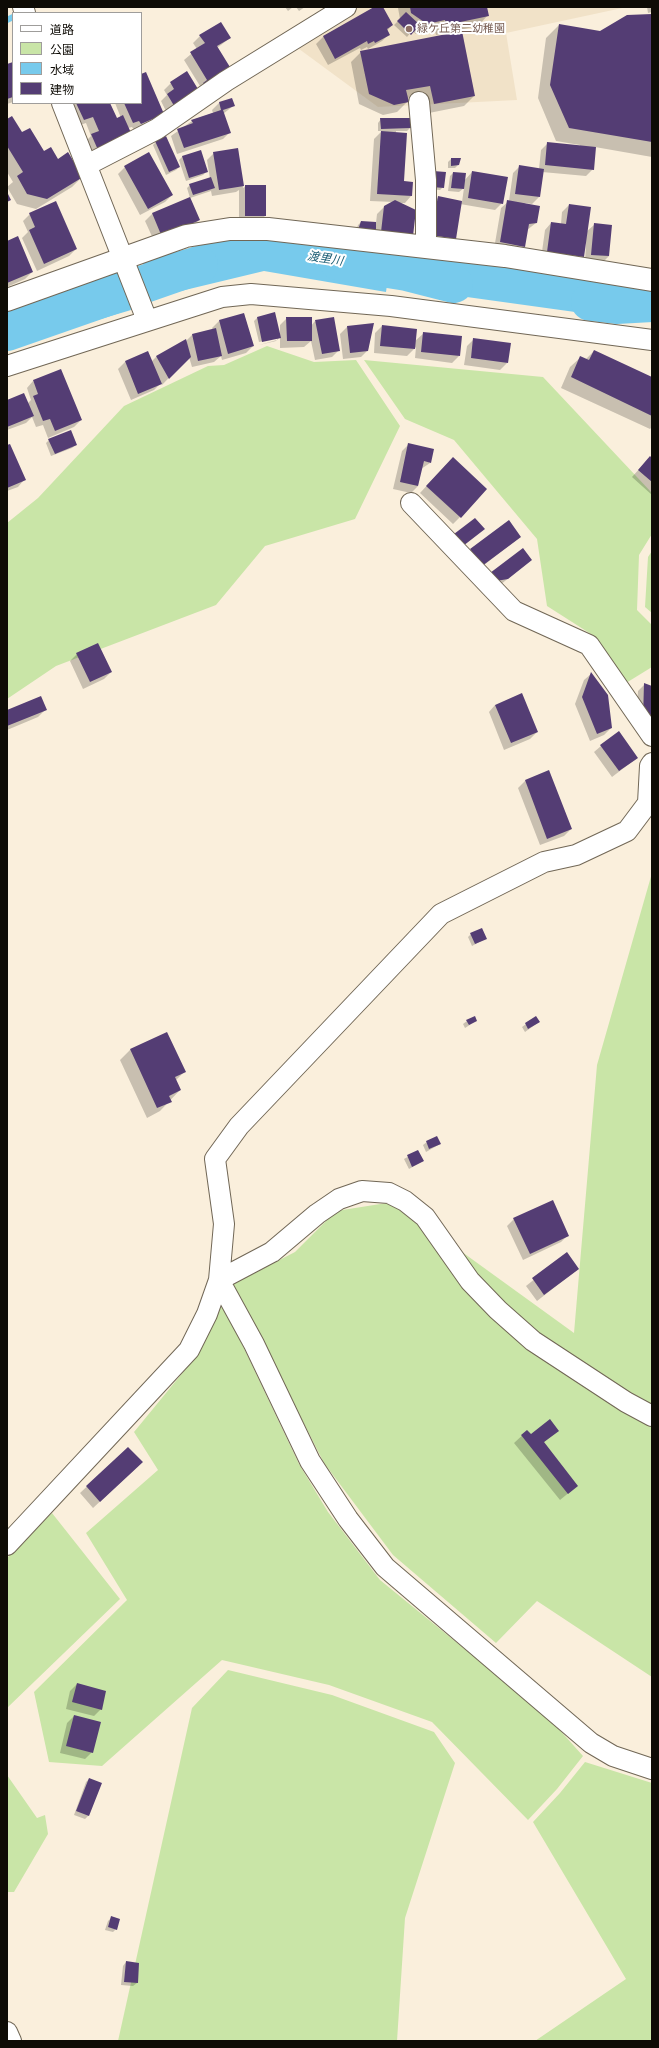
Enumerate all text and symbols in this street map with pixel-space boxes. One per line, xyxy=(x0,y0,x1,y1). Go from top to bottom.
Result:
legend xyxy=(12,12,142,104)
place label: 緑ケ丘第二幼稚園 xyxy=(417,22,505,36)
text: 道路 xyxy=(50,23,74,37)
marker: 緑ケ丘第二幼稚園 xyxy=(404,24,414,34)
text: 公園 xyxy=(50,43,74,57)
text: 水域 xyxy=(50,63,74,77)
text: 建物 xyxy=(50,83,74,97)
water label: 渡里川 xyxy=(306,249,344,269)

